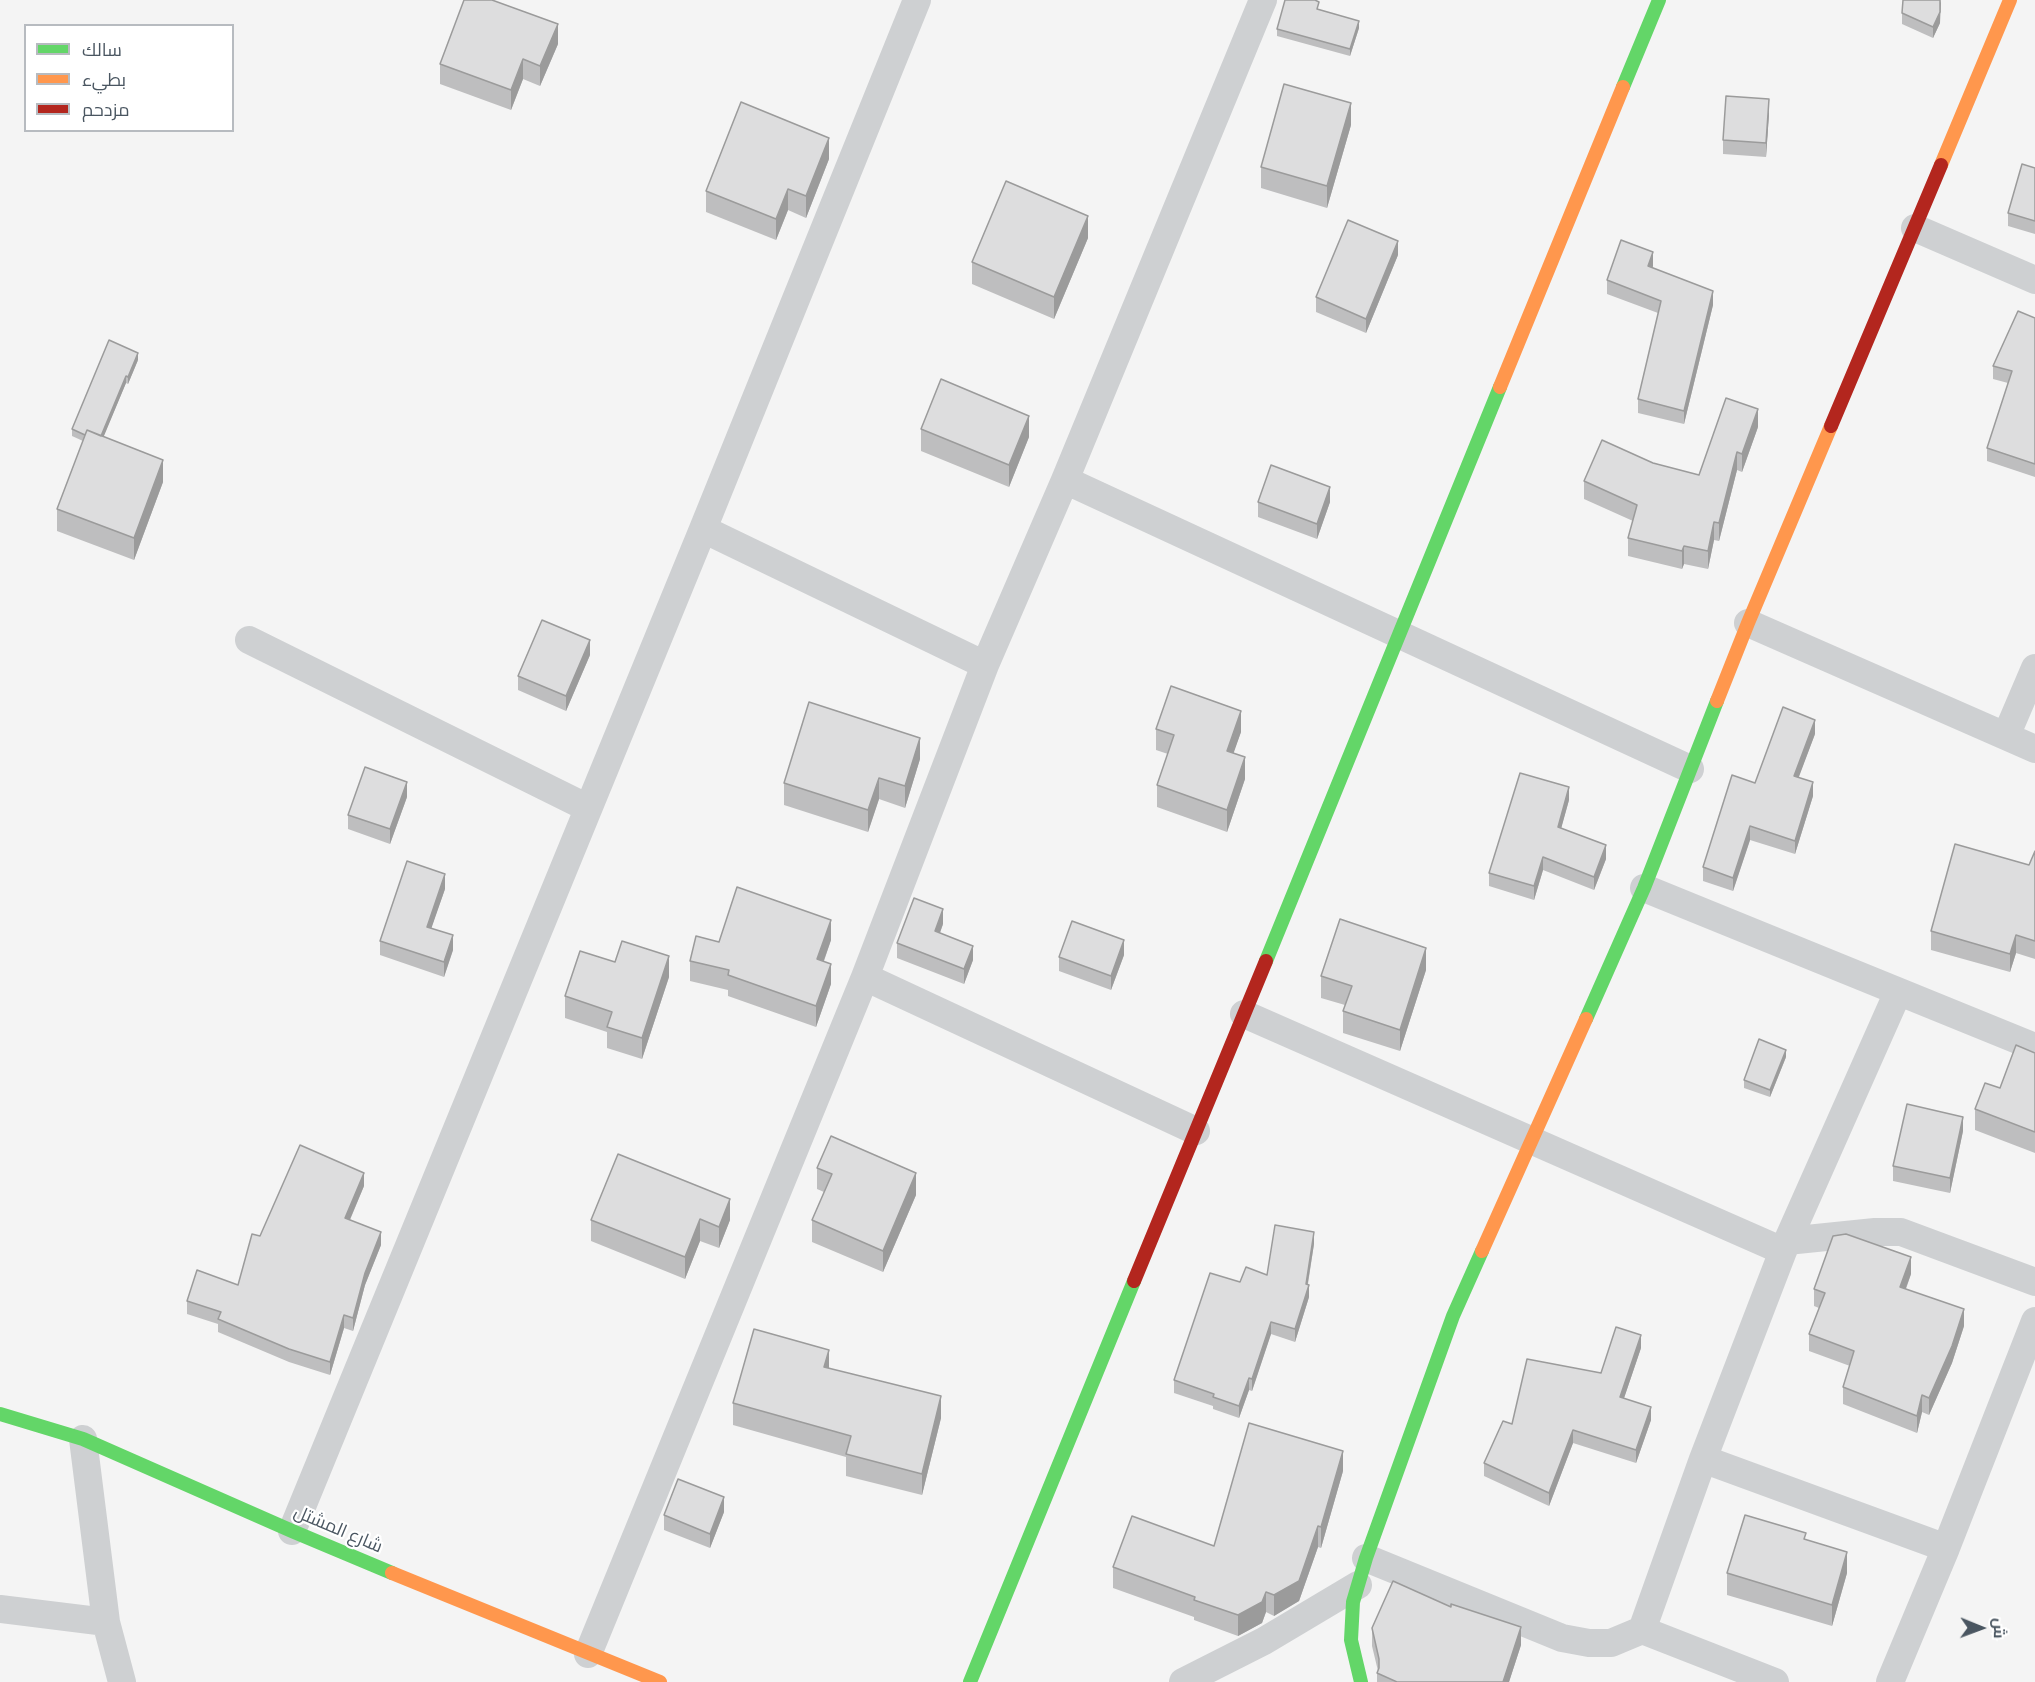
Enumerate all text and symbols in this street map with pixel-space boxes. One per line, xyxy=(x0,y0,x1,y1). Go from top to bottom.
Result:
legend xyxy=(24,24,234,132)
text: سالك xyxy=(82,39,122,61)
text: بطيء xyxy=(82,69,126,91)
text: مزدحم xyxy=(82,99,130,121)
street label: شارع المشتل xyxy=(290,1502,386,1558)
north arrow xyxy=(1951,1598,2011,1658)
text: ش xyxy=(1989,1618,2009,1639)

